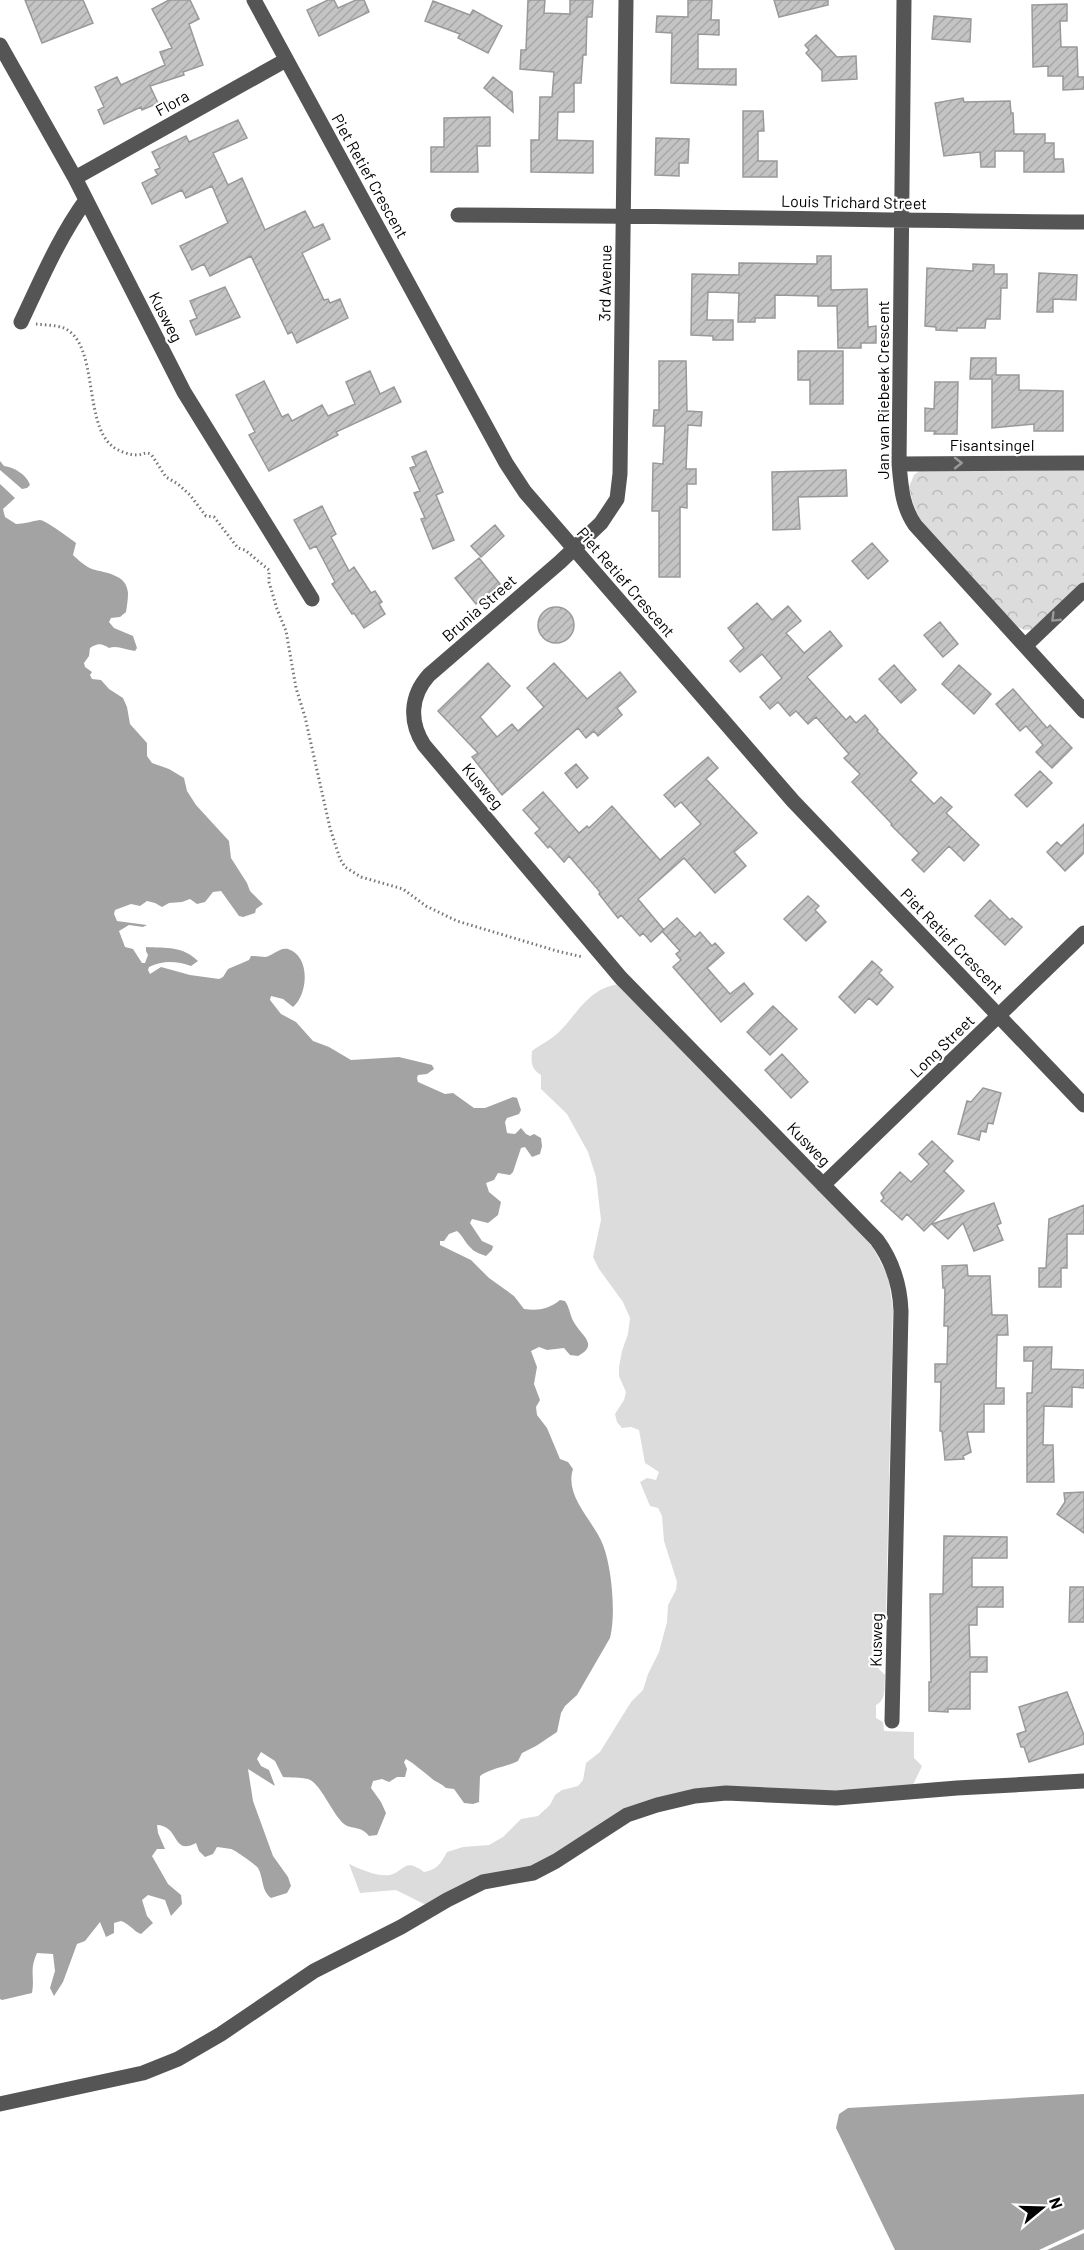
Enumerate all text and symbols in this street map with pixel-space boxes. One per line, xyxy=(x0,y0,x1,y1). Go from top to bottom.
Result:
street label: Flora xyxy=(152,86,192,119)
street label: Piet Retief Crescent xyxy=(328,110,412,241)
street label: Louis Trichard Street xyxy=(781,191,927,212)
street label: 3rd Avenue xyxy=(594,244,615,322)
street label: Kusweg xyxy=(146,288,187,345)
street label: Jan van Riebeek Crescent xyxy=(873,301,892,479)
street label: Fisantsingel xyxy=(950,435,1034,454)
one-way arrow xyxy=(953,457,962,470)
street label: Piet Retief Crescent xyxy=(574,523,679,640)
street label: Brunia Street xyxy=(438,570,520,645)
one-way arrow xyxy=(1051,611,1062,622)
street label: Kusweg xyxy=(459,759,508,812)
street label: Piet Retief Crescent xyxy=(897,884,1008,997)
street label: Long Street xyxy=(906,1010,978,1081)
street label: Kusweg xyxy=(784,1118,835,1170)
street label: Kusweg xyxy=(866,1613,885,1667)
north arrow xyxy=(1012,2178,1072,2238)
text: N xyxy=(1046,2195,1067,2211)

